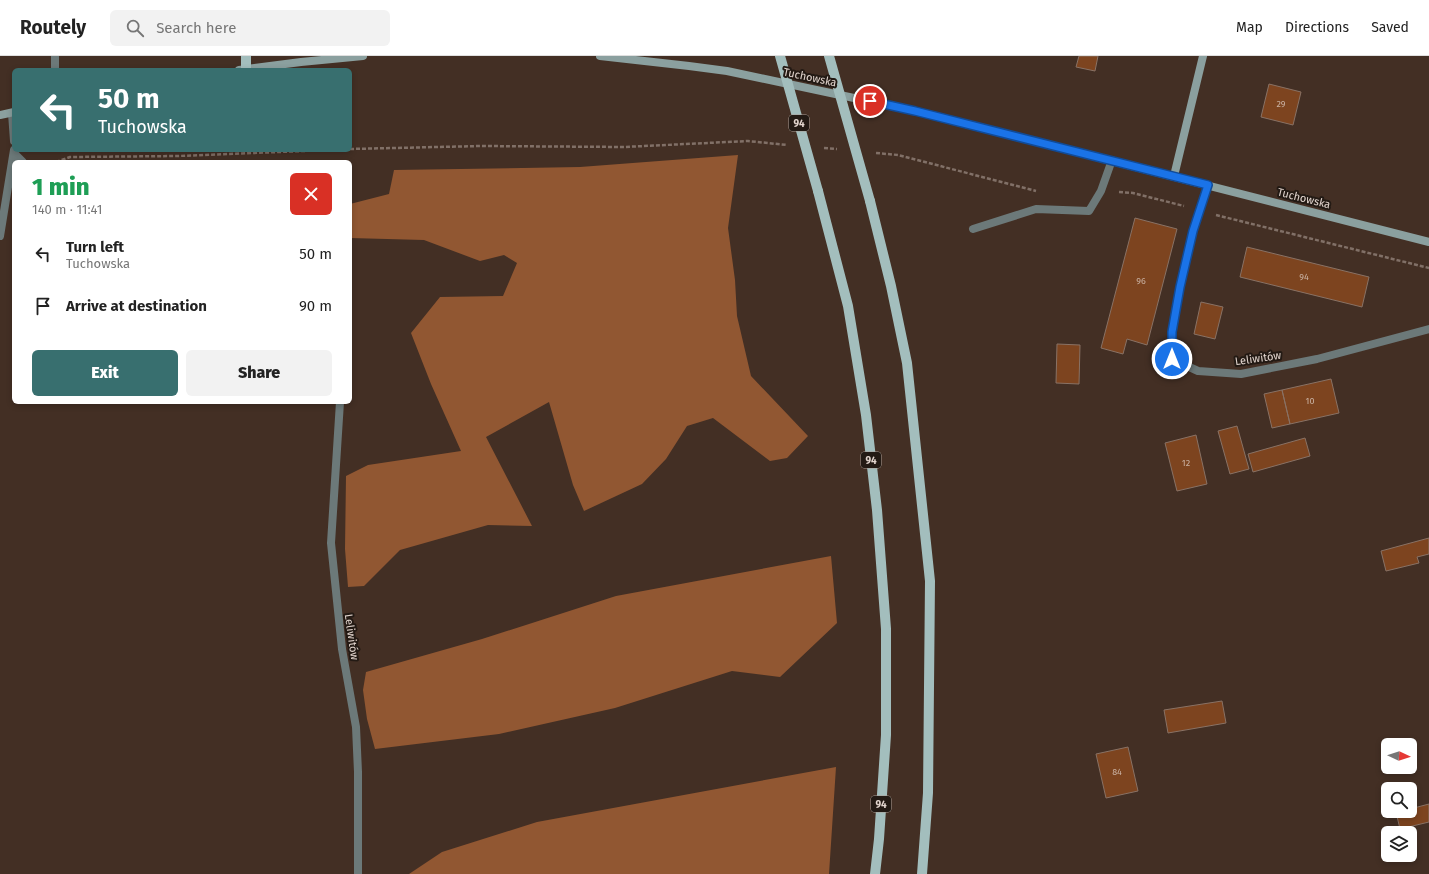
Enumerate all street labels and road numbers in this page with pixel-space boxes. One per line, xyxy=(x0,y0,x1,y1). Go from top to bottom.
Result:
street label: Tuchowska xyxy=(782,65,838,89)
road number: 94 xyxy=(789,115,809,131)
street label: Tuchowska xyxy=(1276,186,1332,211)
street label: Leliwitów xyxy=(1234,349,1282,368)
road number: 94 xyxy=(861,452,881,468)
street label: Leliwitów xyxy=(342,613,361,661)
road number: 94 xyxy=(871,796,891,812)

